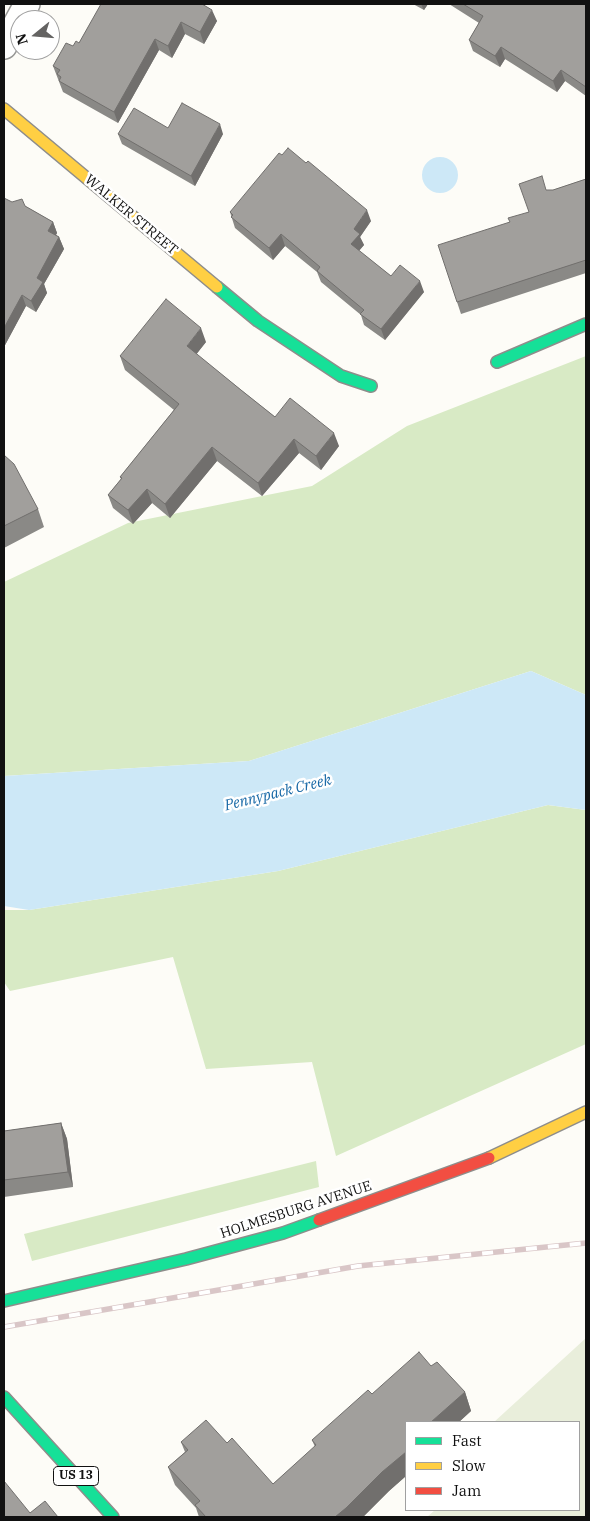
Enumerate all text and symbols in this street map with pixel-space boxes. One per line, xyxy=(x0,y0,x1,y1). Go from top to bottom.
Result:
north arrow xyxy=(10,10,60,60)
text: N xyxy=(11,31,32,47)
street label: WALKER STREET xyxy=(81,171,181,259)
water label: Pennypack Creek xyxy=(223,771,333,815)
street label: HOLMESBURG AVENUE xyxy=(218,1178,374,1242)
legend xyxy=(405,1421,580,1511)
text: Fast xyxy=(452,1431,482,1450)
text: Slow xyxy=(452,1456,485,1475)
road number: US 13 xyxy=(54,1466,98,1485)
text: Jam xyxy=(452,1481,481,1500)

